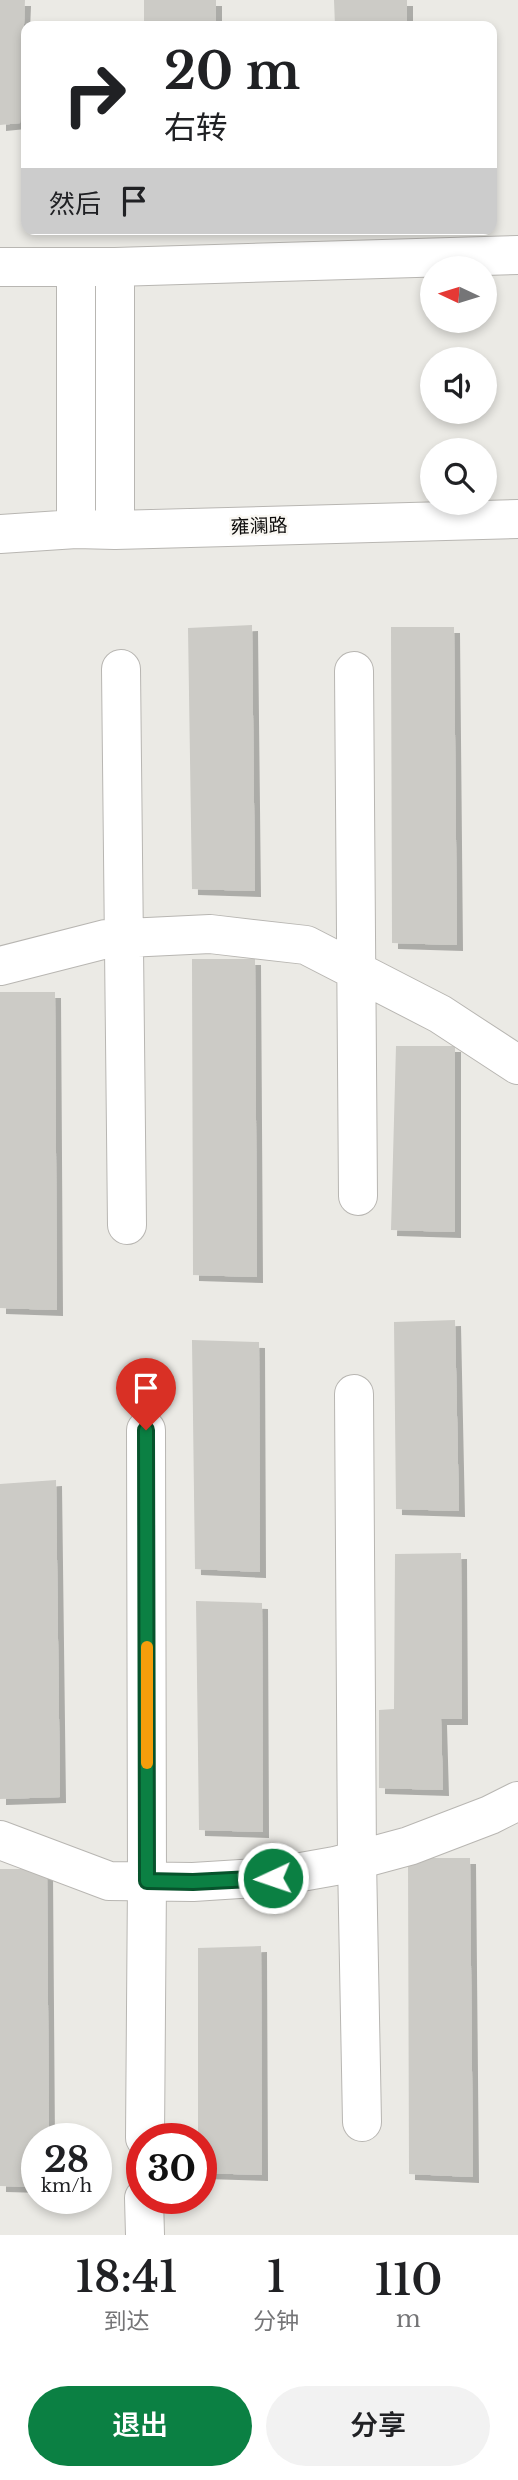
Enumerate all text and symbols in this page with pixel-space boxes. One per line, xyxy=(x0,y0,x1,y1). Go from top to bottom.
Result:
text: 20 m xyxy=(164,41,300,102)
icon: right xyxy=(49,49,140,140)
text: 右转 xyxy=(164,108,228,148)
icon: arrive xyxy=(115,182,153,220)
text: 然后 xyxy=(49,188,101,220)
north arrow xyxy=(420,256,497,332)
map controls xyxy=(420,256,497,515)
button: sound xyxy=(420,347,497,424)
button: search xyxy=(420,438,497,515)
street label: 雍澜路 xyxy=(230,514,288,538)
pin xyxy=(116,1358,176,1430)
icon: arrive xyxy=(127,1369,165,1407)
position arrow xyxy=(236,1841,310,1915)
speed limit sign: 30 xyxy=(126,2123,217,2214)
text: 28 xyxy=(44,2138,89,2181)
text: km/h xyxy=(41,2175,92,2197)
text: 18:41 xyxy=(76,2251,177,2303)
text: 1 xyxy=(267,2251,285,2303)
text: 110 xyxy=(374,2254,442,2306)
text: m xyxy=(396,2305,421,2333)
text: 到达 xyxy=(103,2307,149,2335)
text: 分钟 xyxy=(253,2307,299,2335)
button: 退出 xyxy=(28,2386,252,2466)
button: 分享 xyxy=(266,2386,490,2466)

